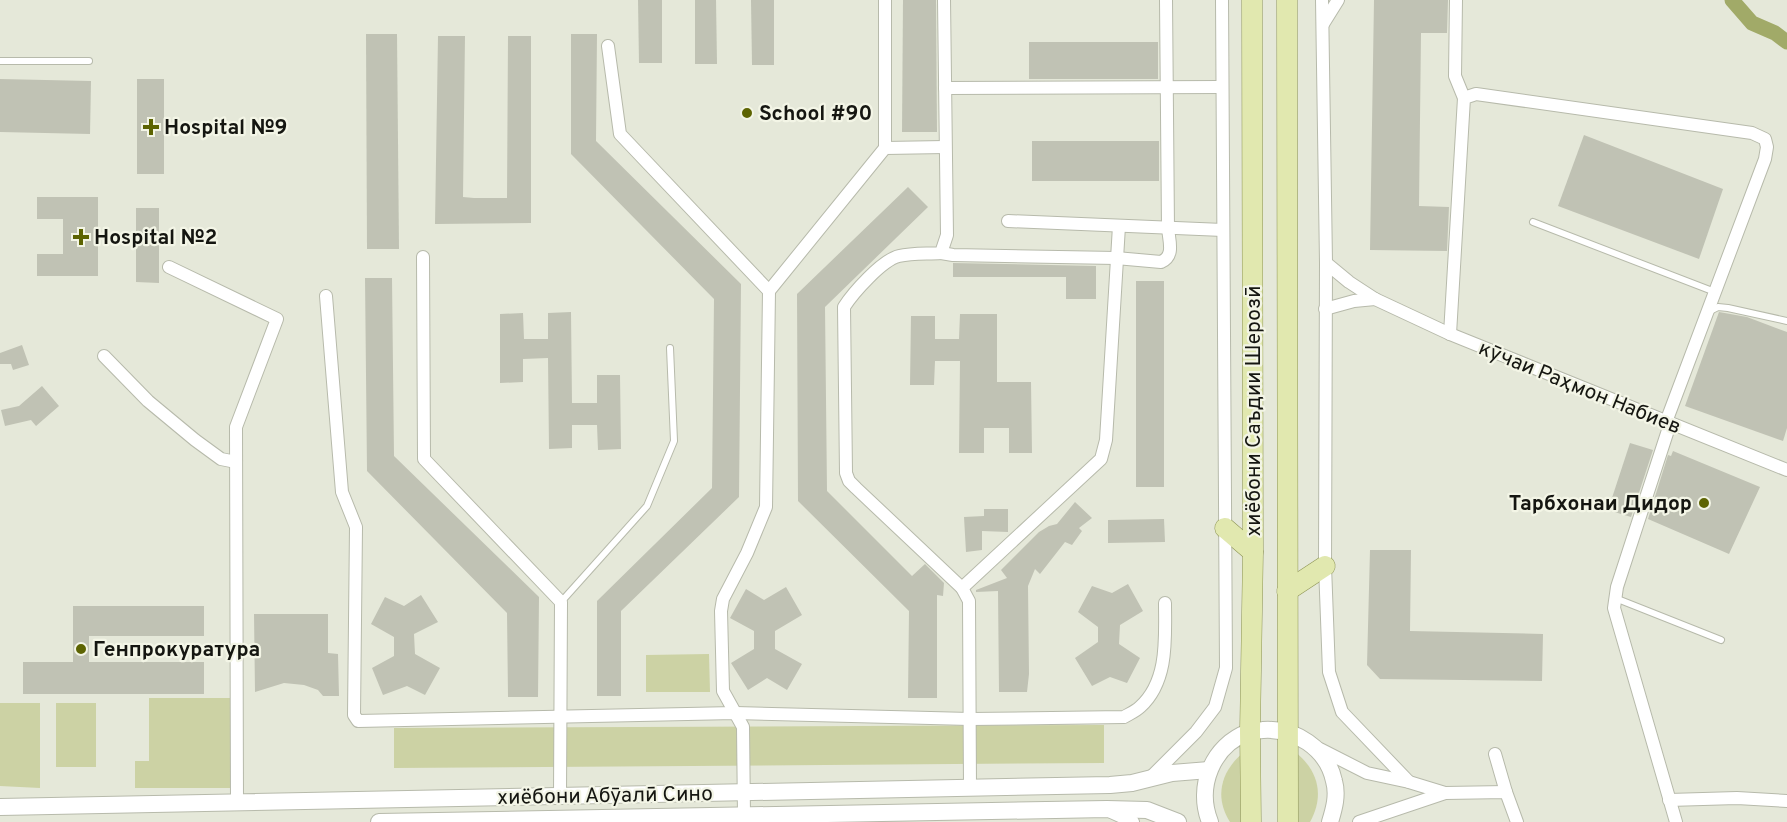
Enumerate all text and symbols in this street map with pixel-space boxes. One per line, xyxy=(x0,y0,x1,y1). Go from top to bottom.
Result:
place label: School #90 xyxy=(759,101,872,128)
marker: School #90 xyxy=(740,106,754,120)
place label: Hospital №9 xyxy=(164,115,288,142)
marker: Hospital №9 xyxy=(142,118,160,136)
place label: Hospital №2 xyxy=(94,225,217,252)
marker: Hospital №2 xyxy=(72,228,90,246)
street label: хиёбони Саъдии Шерозӣ xyxy=(1241,285,1268,537)
street label: кӯчаи Раҳмон Набиев xyxy=(1474,335,1685,441)
place label: Тарбхонаи Дидор xyxy=(1509,491,1692,518)
marker: Тарбхонаи Дидор xyxy=(1697,496,1711,510)
place label: Генпрокуратура xyxy=(93,637,260,664)
marker: Генпрокуратура xyxy=(74,642,88,656)
street label: хиёбони Абӯалӣ Сино xyxy=(497,781,713,812)

